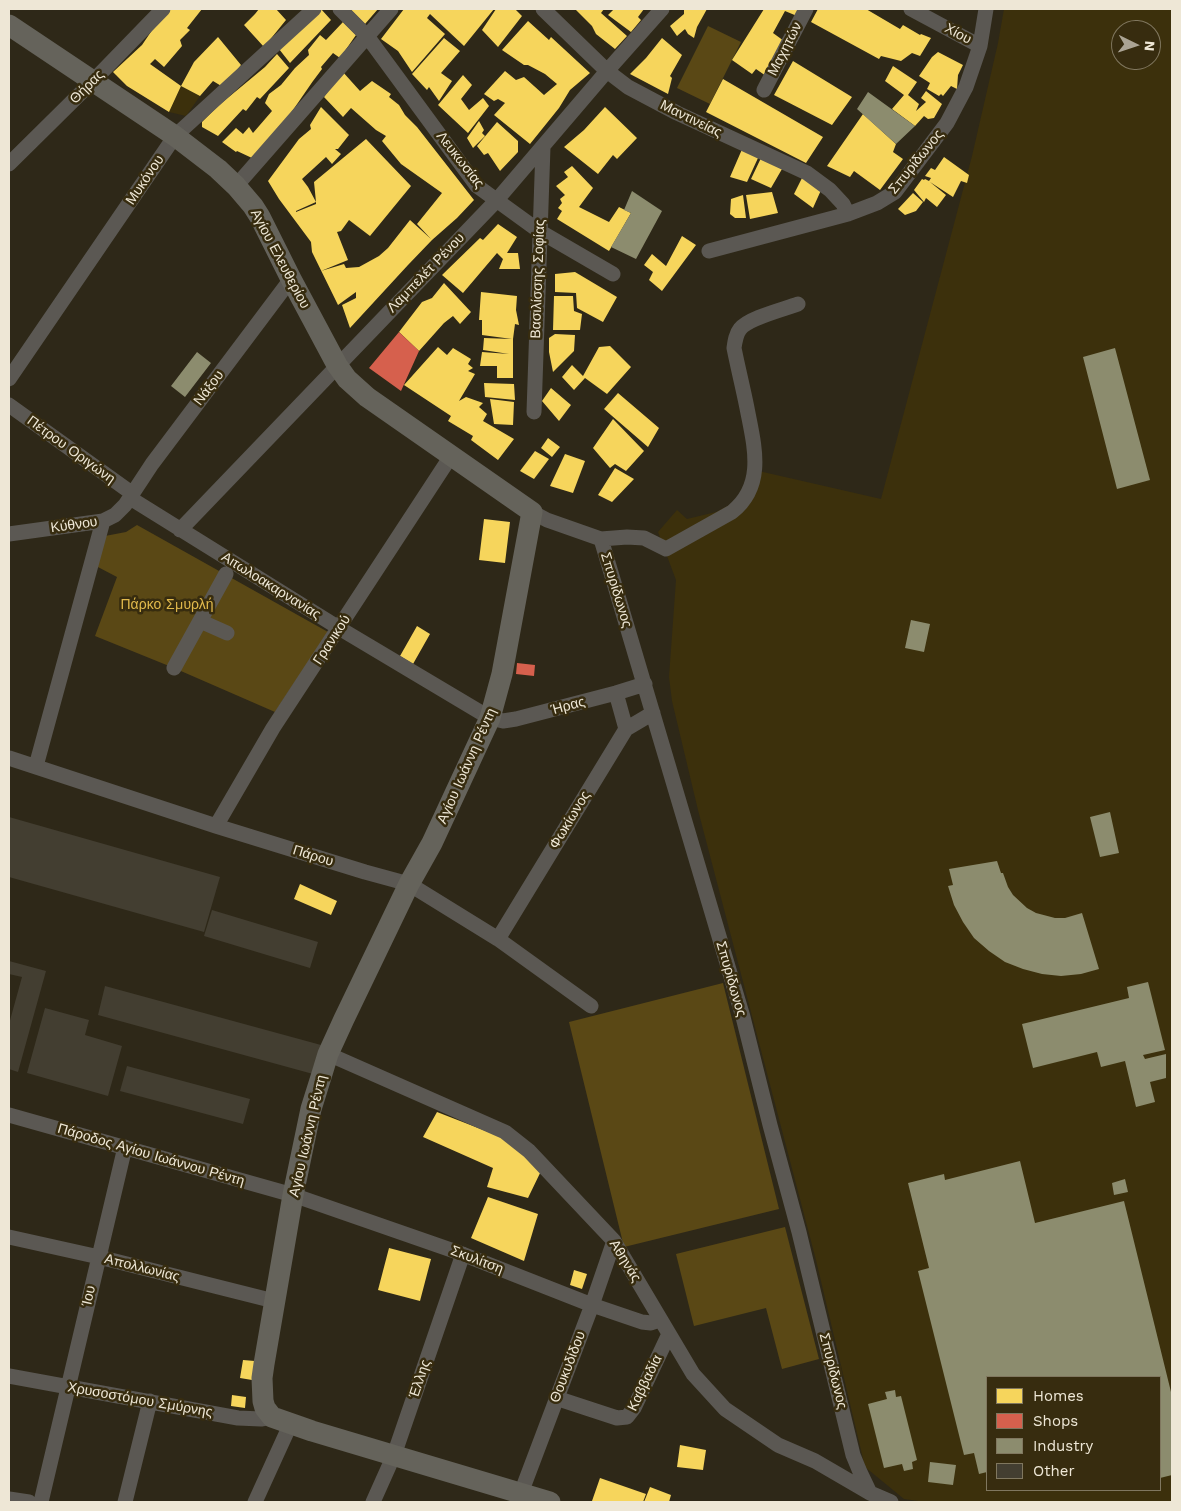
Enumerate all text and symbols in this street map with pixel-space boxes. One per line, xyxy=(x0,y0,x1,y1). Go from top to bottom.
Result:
street label: Μαχητών xyxy=(764,19,806,79)
street label: Χίου xyxy=(942,20,974,48)
north arrow xyxy=(1111,20,1161,70)
text: N xyxy=(1142,40,1158,52)
street label: Θήρας xyxy=(66,66,108,108)
street label: Μαντινείας xyxy=(657,97,725,141)
street label: Σπυρίδωνος xyxy=(885,126,947,198)
street label: Λευκωσίας xyxy=(433,128,487,192)
street label: Μυκόνου xyxy=(122,152,168,208)
street label: Αγίου Ελευθερίου xyxy=(247,206,313,312)
street label: Βασιλίσσης Σοφίας xyxy=(528,219,548,339)
street label: Λαμπελέτ Ρένου xyxy=(384,230,468,316)
street label: Νάξου xyxy=(190,367,228,409)
street label: Πέτρου Οριγώνη xyxy=(24,412,118,488)
street label: Κύθνου xyxy=(49,513,99,537)
street label: Αιτωλοακαρνανίας xyxy=(218,549,324,623)
street label: Σπυρίδωνος xyxy=(597,550,635,630)
park label: Πάρκο Σµυρλή xyxy=(120,597,214,613)
street label: Γρανικού xyxy=(310,612,354,668)
street label: Ήρας xyxy=(549,693,587,719)
street label: Αγίου Ιωάννη Ρέντη xyxy=(434,706,500,826)
street label: Φωκίωνος xyxy=(546,788,594,852)
street label: Πάρου xyxy=(291,842,335,870)
street label: Σπυρίδωνος xyxy=(712,939,750,1019)
street label: Αγίου Ιωάννη Ρέντη xyxy=(286,1073,330,1199)
street label: Πάροδος Αγίου Ιωάννου Ρέντη xyxy=(56,1120,246,1190)
street label: Αθηνάς xyxy=(605,1237,645,1285)
street label: Σκυλίτση xyxy=(448,1242,506,1278)
street label: Απολλωνίας xyxy=(103,1251,181,1285)
street label: Ίου xyxy=(78,1284,100,1308)
street label: Θουκυδίδου xyxy=(547,1329,589,1405)
street label: Σπυρίδωνος xyxy=(815,1331,851,1411)
street label: Καββαδία xyxy=(624,1352,666,1414)
street label: Έλλης xyxy=(406,1358,434,1400)
legend xyxy=(986,1376,1161,1491)
street label: Χρυσοστόμου Σμύρνης xyxy=(66,1379,214,1421)
text: Homes xyxy=(1033,1387,1084,1405)
text: Shops xyxy=(1033,1412,1078,1430)
text: Industry xyxy=(1033,1437,1093,1455)
text: Other xyxy=(1033,1462,1075,1480)

